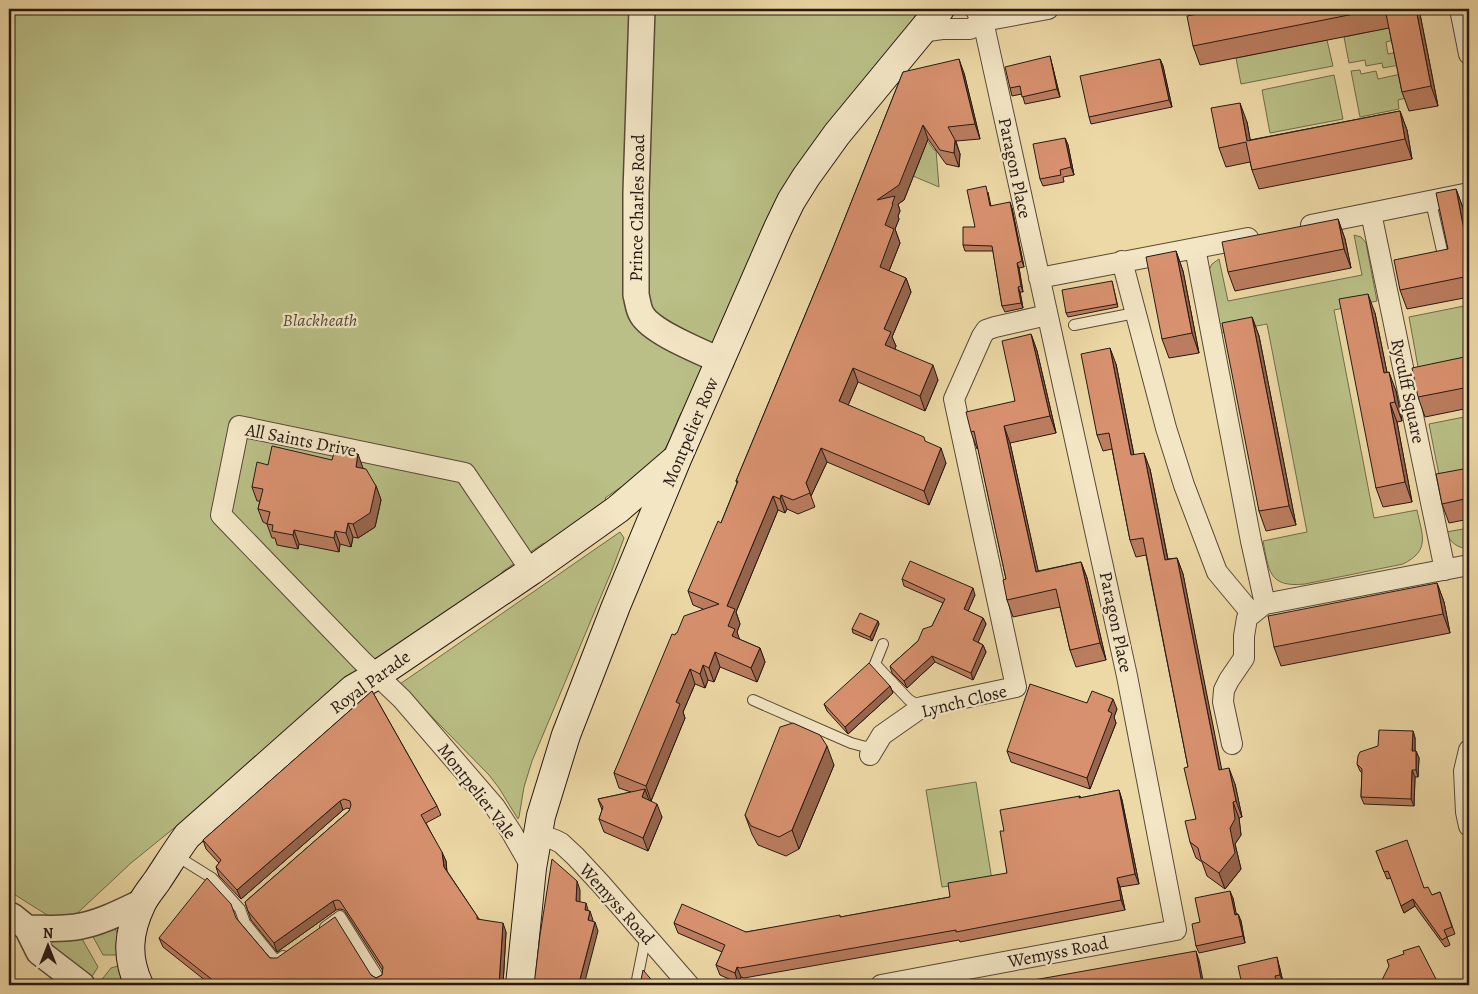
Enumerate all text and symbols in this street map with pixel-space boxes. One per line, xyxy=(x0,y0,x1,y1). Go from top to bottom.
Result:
street label: Paragon Place xyxy=(993,115,1037,221)
street label: Prince Charles Road xyxy=(624,134,650,282)
park label: Blackheath xyxy=(283,308,358,332)
street label: Ryculff Square xyxy=(1385,336,1431,446)
street label: Montpelier Row xyxy=(656,373,724,491)
street label: All Saints Drive xyxy=(243,417,358,462)
street label: Paragon Place xyxy=(1094,569,1138,675)
street label: Royal Parade xyxy=(325,645,415,719)
street label: Lynch Close xyxy=(919,679,1009,723)
street label: Montpelier Vale xyxy=(432,738,522,844)
street label: Wemyss Road xyxy=(573,857,660,950)
north arrow xyxy=(22,922,72,972)
text: N xyxy=(43,924,53,943)
street label: Wemyss Road xyxy=(1005,930,1111,974)

